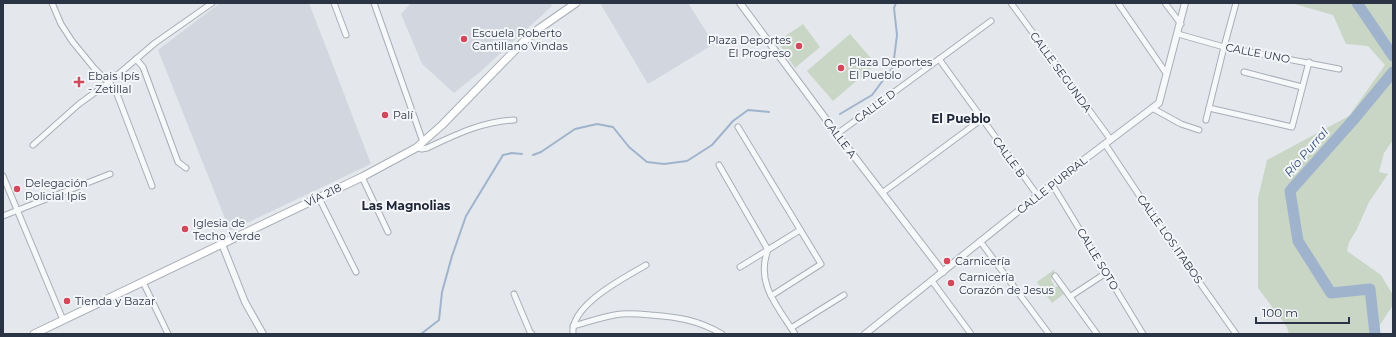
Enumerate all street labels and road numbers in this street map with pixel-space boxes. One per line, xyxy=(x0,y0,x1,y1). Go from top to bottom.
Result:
street label: CALLE SEGUNDA xyxy=(1027,29,1095,115)
street label: CALLE UNO xyxy=(1224,40,1292,66)
street label: CALLE D xyxy=(852,86,898,126)
street label: CALLE A xyxy=(820,115,860,161)
street label: CALLE B xyxy=(990,134,1028,180)
street label: CALLE PURRAL xyxy=(1014,153,1090,217)
street label: VÍA 218 xyxy=(302,180,344,210)
street label: CALLE LOS ITABOS xyxy=(1134,192,1206,286)
street label: CALLE SOTO xyxy=(1074,225,1122,293)

